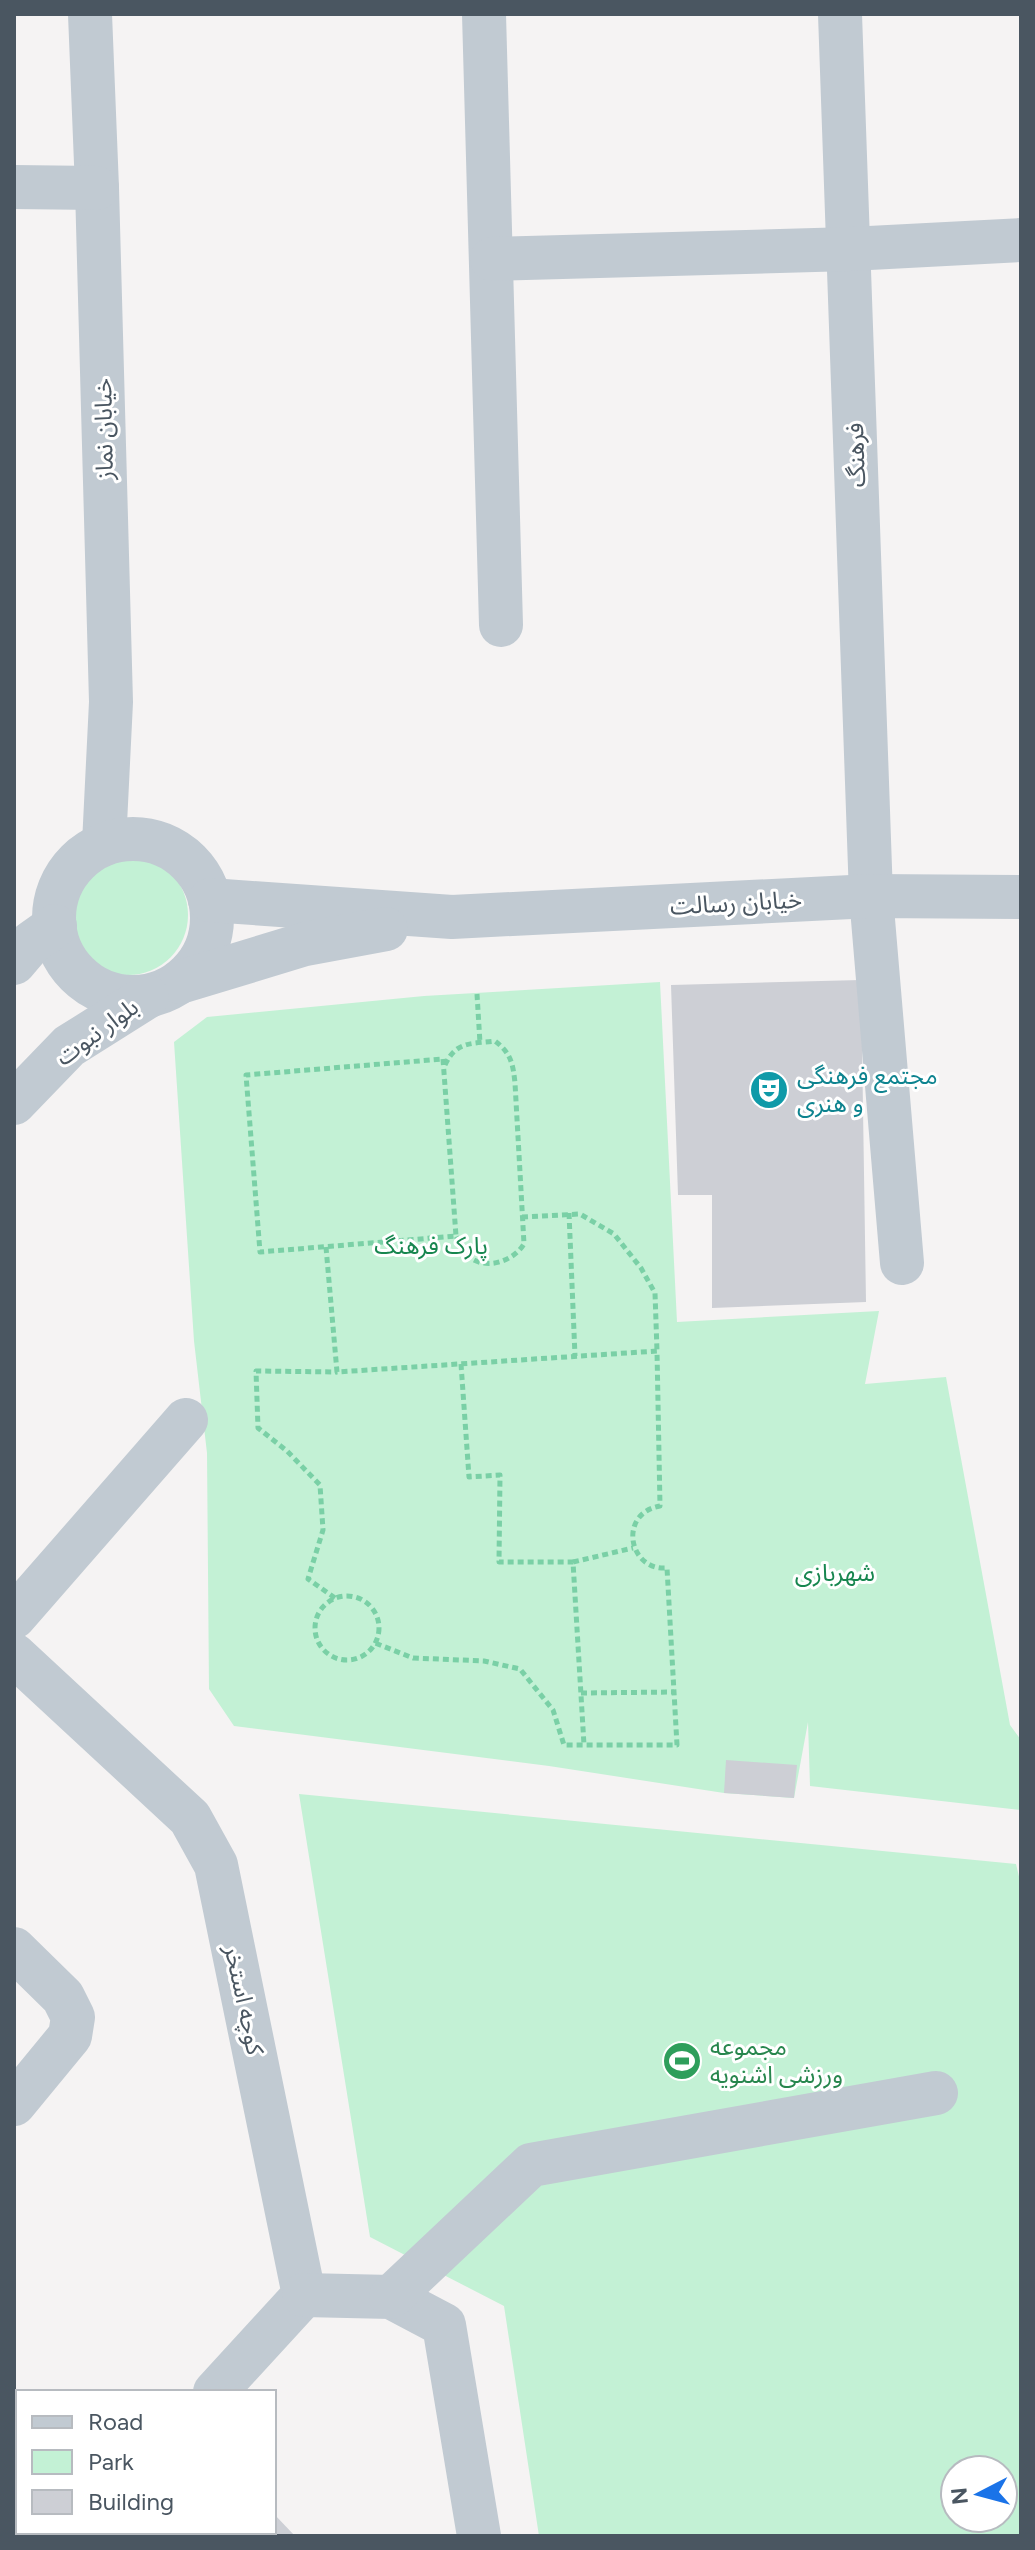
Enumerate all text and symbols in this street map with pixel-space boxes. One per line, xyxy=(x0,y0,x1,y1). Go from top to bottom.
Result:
street label: خیابان نماز xyxy=(88,378,119,481)
street label: فرهنگ xyxy=(840,422,871,488)
street label: خیابان رسالت xyxy=(669,885,803,920)
street label: بلوار نبوت xyxy=(50,992,144,1071)
place label: مجتمع فرهنگی و هنری xyxy=(797,1061,938,1118)
theatre icon: مجتمع فرهنگی و هنری xyxy=(748,1069,790,1111)
park label: پارک فرهنگ xyxy=(374,1231,488,1261)
park label: شهربازی xyxy=(795,1558,875,1587)
street label: کوچه استخر xyxy=(217,1942,270,2059)
place label: مجموعه ورزشی اشنویه xyxy=(710,2032,843,2089)
sports icon: مجموعه ورزشی اشنویه xyxy=(661,2040,703,2082)
legend xyxy=(16,2390,276,2534)
text: Road xyxy=(88,2407,143,2436)
text: Park xyxy=(88,2447,134,2476)
north arrow xyxy=(939,2454,1019,2534)
text: N xyxy=(945,2486,974,2506)
text: Building xyxy=(88,2487,174,2516)

